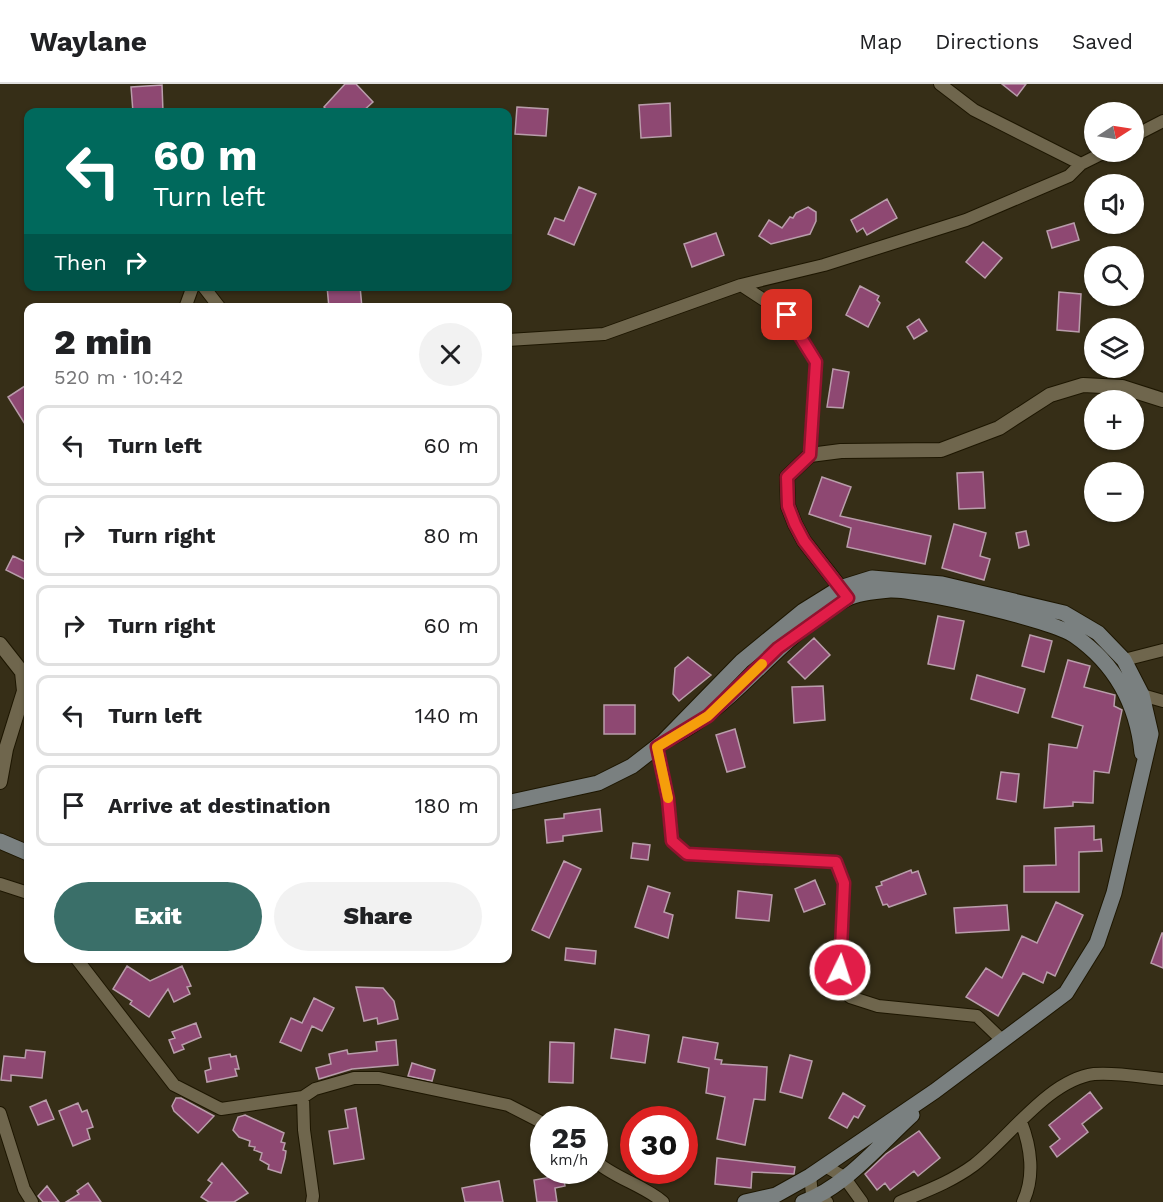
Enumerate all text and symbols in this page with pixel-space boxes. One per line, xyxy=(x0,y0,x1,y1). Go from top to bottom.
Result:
text: Waylane xyxy=(30,25,147,58)
text: Map xyxy=(859,29,902,54)
text: Directions xyxy=(935,29,1039,54)
text: Saved xyxy=(1072,29,1133,54)
north arrow xyxy=(1084,102,1144,162)
map controls xyxy=(1084,102,1144,522)
text: 60 m xyxy=(153,131,257,180)
icon: left xyxy=(54,132,132,210)
button: sound xyxy=(1084,174,1144,234)
text: Turn left xyxy=(153,181,265,213)
icon: right xyxy=(119,246,152,279)
button: search xyxy=(1084,246,1144,306)
text: Then xyxy=(54,250,107,275)
pin xyxy=(761,289,812,340)
icon: arrive xyxy=(770,298,803,331)
button: layers xyxy=(1084,318,1144,378)
text: 2 min xyxy=(54,321,152,363)
button: close xyxy=(419,323,482,386)
text: 520 m · 10:42 xyxy=(54,365,183,389)
button: + xyxy=(1084,390,1144,450)
icon: left xyxy=(57,429,90,462)
text: Turn left xyxy=(108,433,202,458)
text: 60 m xyxy=(423,433,479,458)
button: − xyxy=(1084,462,1144,522)
icon: right xyxy=(57,519,90,552)
text: Turn right xyxy=(108,523,215,548)
text: 80 m xyxy=(423,523,479,548)
icon: right xyxy=(57,609,90,642)
text: Turn right xyxy=(108,613,215,638)
text: 60 m xyxy=(423,613,479,638)
icon: left xyxy=(57,699,90,732)
text: Turn left xyxy=(108,703,202,728)
text: 140 m xyxy=(415,703,479,728)
icon: arrive xyxy=(57,789,90,822)
text: Arrive at destination xyxy=(108,793,331,818)
text: 180 m xyxy=(415,793,479,818)
button: Exit xyxy=(54,882,262,951)
button: Share xyxy=(274,882,482,951)
position arrow xyxy=(808,938,872,1002)
speed limit sign: 30 xyxy=(620,1106,698,1184)
text: 25 xyxy=(551,1120,587,1155)
text: km/h xyxy=(550,1151,588,1169)

